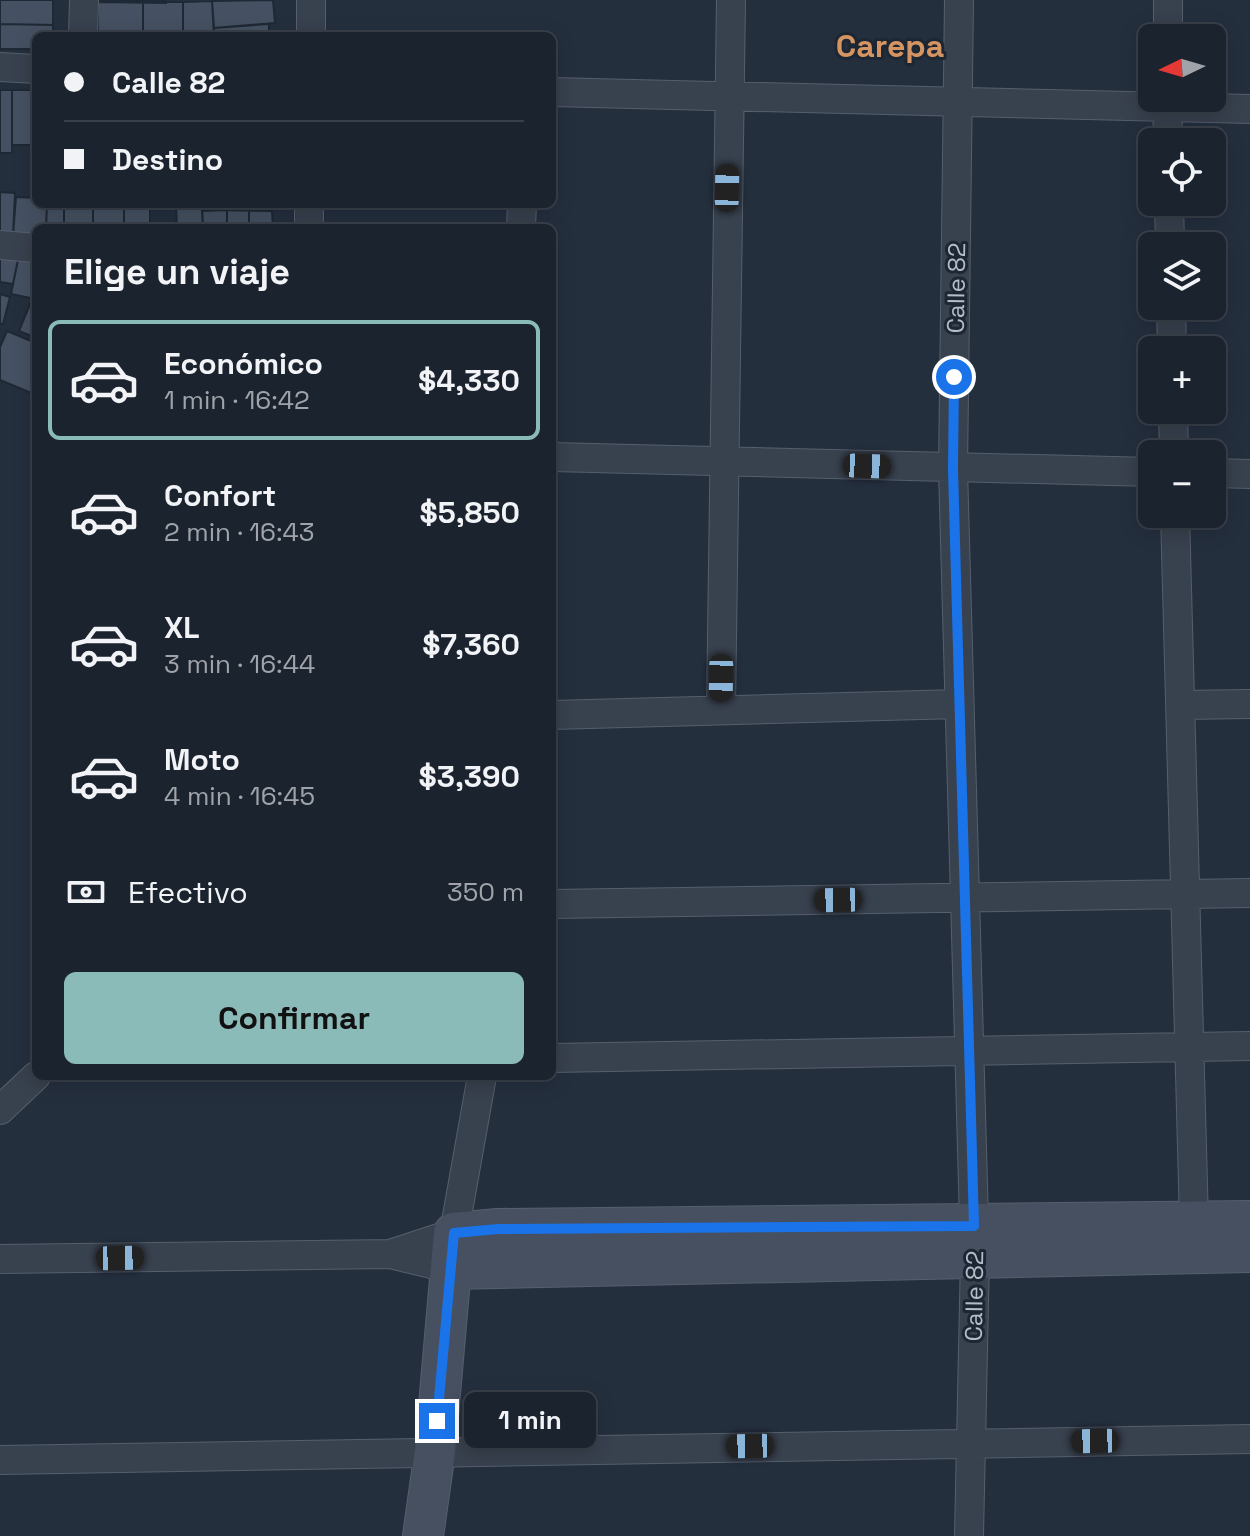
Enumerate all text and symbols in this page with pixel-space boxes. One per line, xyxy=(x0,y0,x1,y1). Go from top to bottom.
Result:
north arrow xyxy=(1138,24,1226,112)
map controls xyxy=(1138,24,1226,528)
district label: Carepa xyxy=(836,26,944,66)
text: Calle 82 xyxy=(112,63,225,102)
button: locate xyxy=(1138,128,1226,216)
text: Destino xyxy=(112,140,223,179)
car xyxy=(715,164,739,212)
button: layers xyxy=(1138,232,1226,320)
street label: Calle 82 xyxy=(940,242,972,334)
text: Elige un viaje xyxy=(64,249,290,295)
button: + xyxy=(1138,336,1226,424)
icon: car xyxy=(68,344,140,416)
text: Económico xyxy=(164,344,323,383)
route start xyxy=(936,359,972,395)
text: $4,330 xyxy=(418,361,520,400)
text: 1 min · 16:42 xyxy=(164,383,310,417)
button: − xyxy=(1138,440,1226,528)
car xyxy=(843,453,891,479)
icon: car xyxy=(68,476,140,548)
text: Confort xyxy=(164,476,276,515)
text: $5,850 xyxy=(420,493,520,532)
text: 2 min · 16:43 xyxy=(164,515,315,549)
icon: car xyxy=(68,608,140,680)
text: XL xyxy=(164,608,200,647)
text: $7,360 xyxy=(422,625,520,664)
text: 3 min · 16:44 xyxy=(164,647,315,681)
car xyxy=(709,654,733,702)
icon: car xyxy=(68,740,140,812)
text: Moto xyxy=(164,740,240,779)
text: $3,390 xyxy=(419,757,520,796)
text: 4 min · 16:45 xyxy=(164,779,315,813)
icon: cash xyxy=(64,870,108,914)
text: Efectivo xyxy=(128,873,248,912)
text: 350 m xyxy=(447,875,524,909)
car xyxy=(814,888,862,912)
button: Confirmar xyxy=(64,972,524,1064)
car xyxy=(96,1246,144,1270)
street label: Calle 82 xyxy=(958,1250,990,1342)
callout: 1 min xyxy=(465,1393,597,1449)
route end xyxy=(419,1403,455,1439)
text: 1 min xyxy=(498,1403,562,1437)
car xyxy=(1071,1429,1119,1453)
car xyxy=(726,1434,774,1458)

